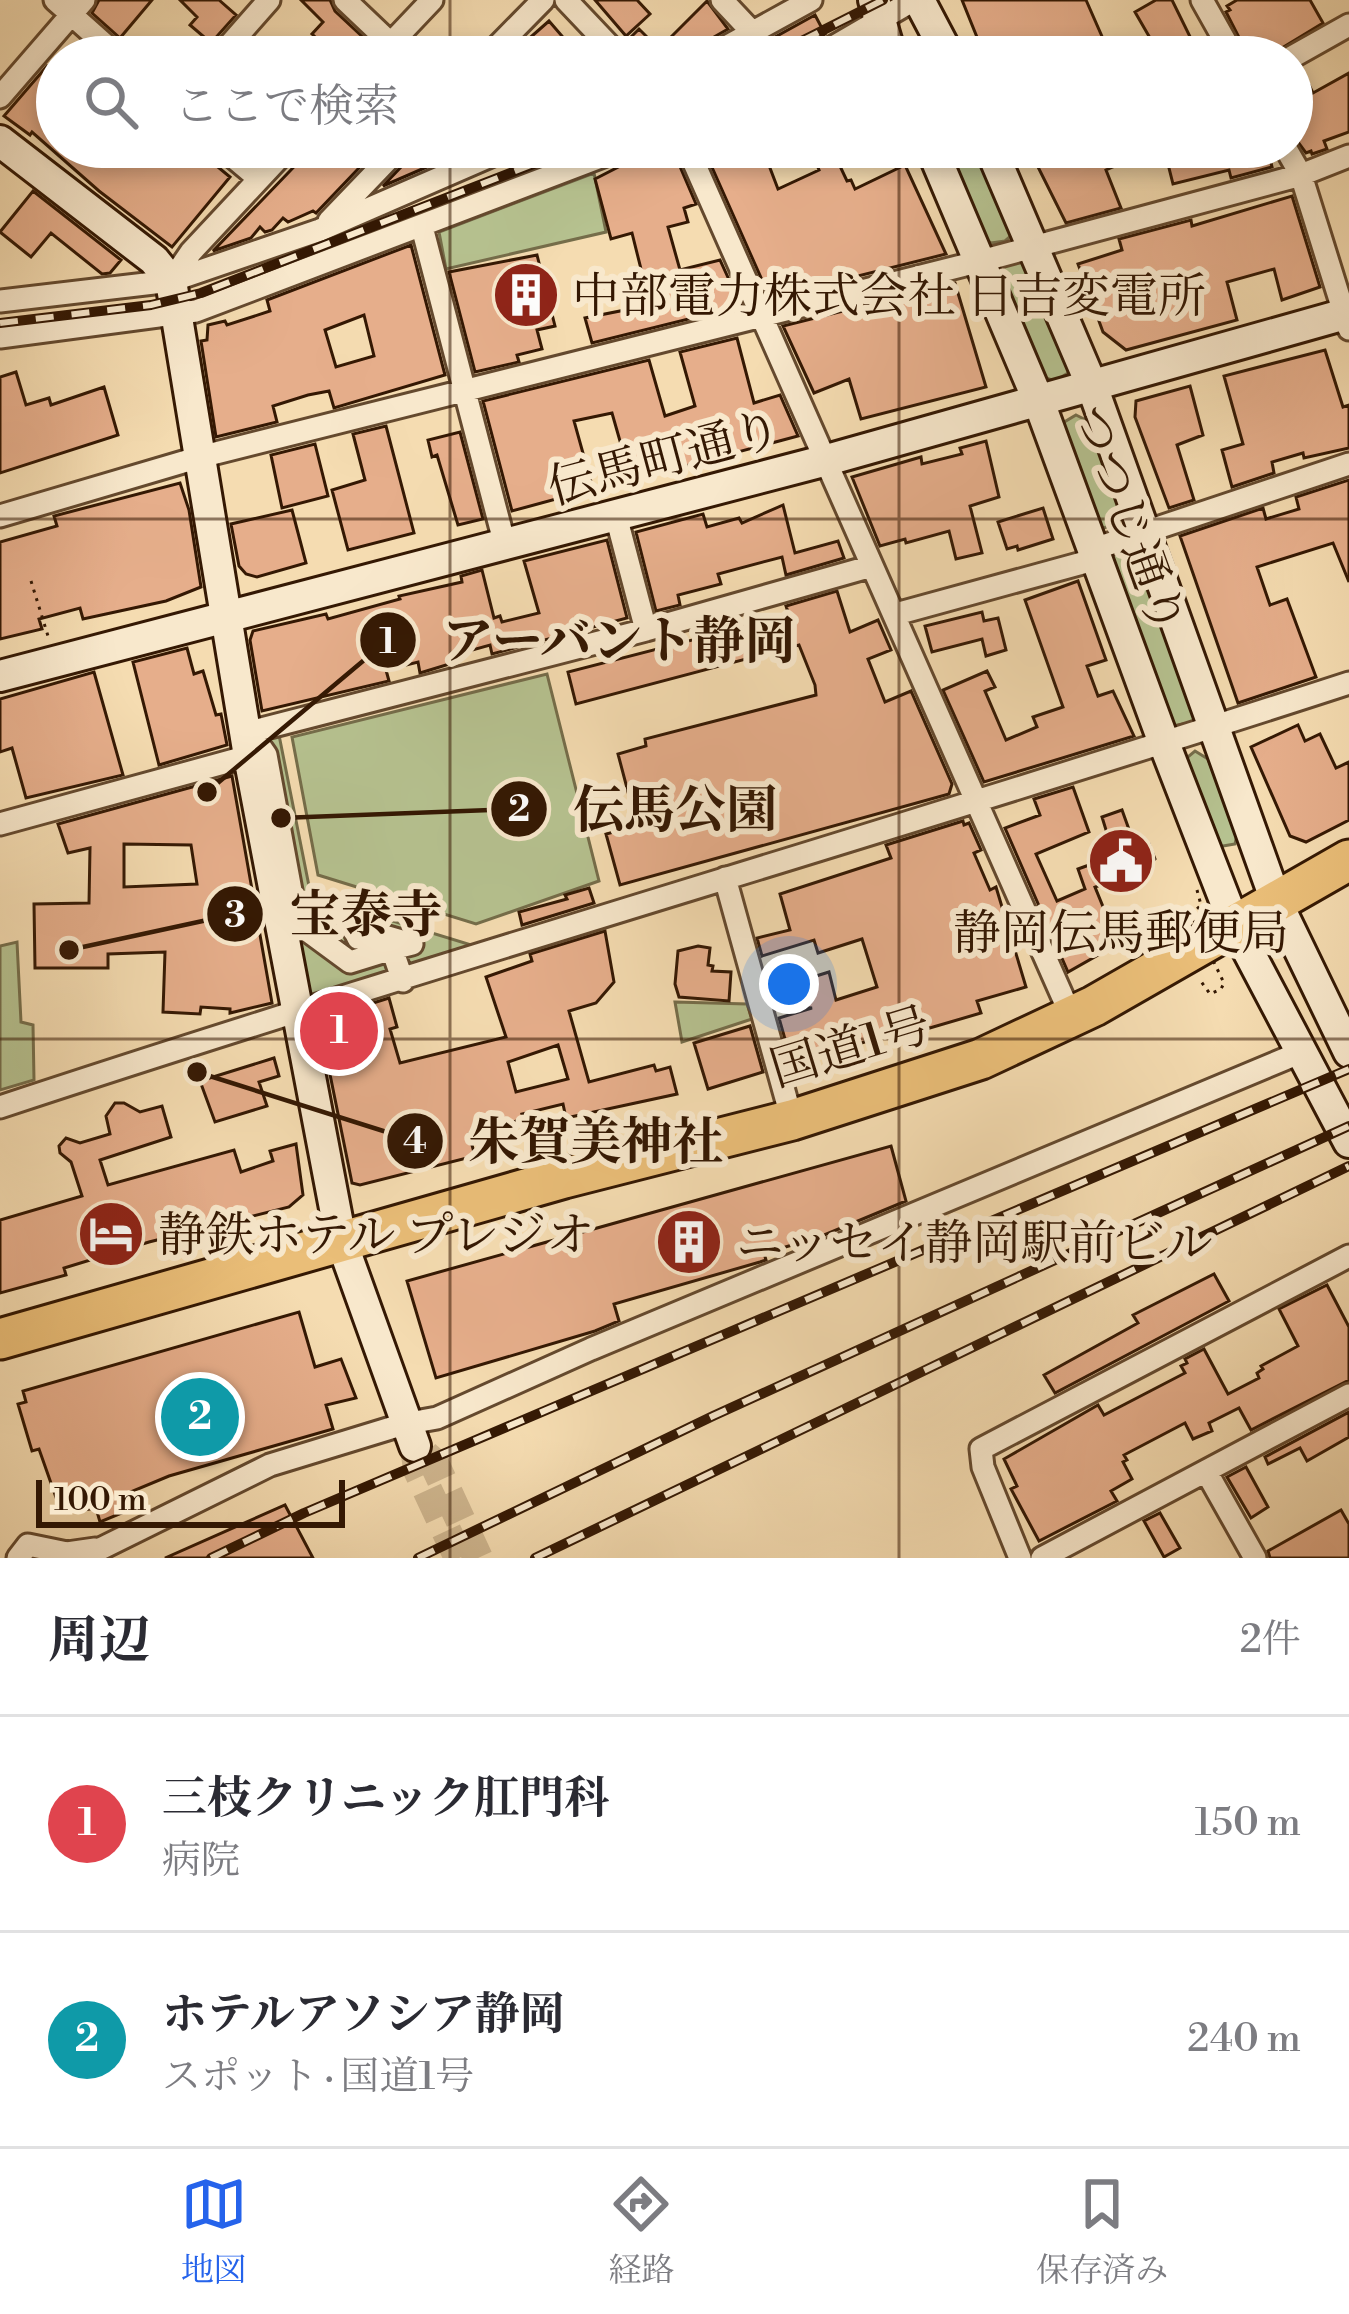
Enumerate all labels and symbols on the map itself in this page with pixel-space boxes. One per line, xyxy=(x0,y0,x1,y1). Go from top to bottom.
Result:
building icon: 中部電力株式会社 日吉変電所 xyxy=(491,260,561,330)
place label: 中部電力株式会社 日吉変電所 xyxy=(572,268,1206,328)
street label: つつじ通り xyxy=(1058,397,1196,643)
street label: 伝馬町通り xyxy=(541,400,788,520)
callout: アーバント静岡 xyxy=(358,597,821,684)
text: アーバント静岡 xyxy=(443,611,795,675)
text: 1 xyxy=(379,620,397,665)
callout: 伝馬公園 xyxy=(489,765,801,852)
text: 伝馬公園 xyxy=(573,780,777,844)
text: 2 xyxy=(508,788,530,833)
public building icon: 静岡伝馬郵便局 xyxy=(1086,826,1156,896)
callout: 宝泰寺 xyxy=(205,870,466,957)
text: 宝泰寺 xyxy=(289,885,443,949)
text: 3 xyxy=(224,894,246,939)
place label: 静岡伝馬郵便局 xyxy=(953,905,1289,965)
your location xyxy=(759,954,819,1014)
pin: 1 xyxy=(300,986,378,1076)
street label: 国道1号 xyxy=(763,996,938,1102)
callout: 朱賀美神社 xyxy=(385,1097,748,1184)
text: 朱賀美神社 xyxy=(468,1112,724,1176)
text: 4 xyxy=(403,1120,427,1165)
hotel icon: 静鉄ホテル プレジオ xyxy=(76,1199,146,1269)
place label: 静鉄ホテル プレジオ xyxy=(158,1207,594,1267)
building icon: ニッセイ静岡駅前ビル xyxy=(654,1207,724,1277)
place label: ニッセイ静岡駅前ビル xyxy=(736,1215,1213,1275)
pin: 2 xyxy=(161,1372,239,1462)
scale bar xyxy=(36,1474,345,1527)

